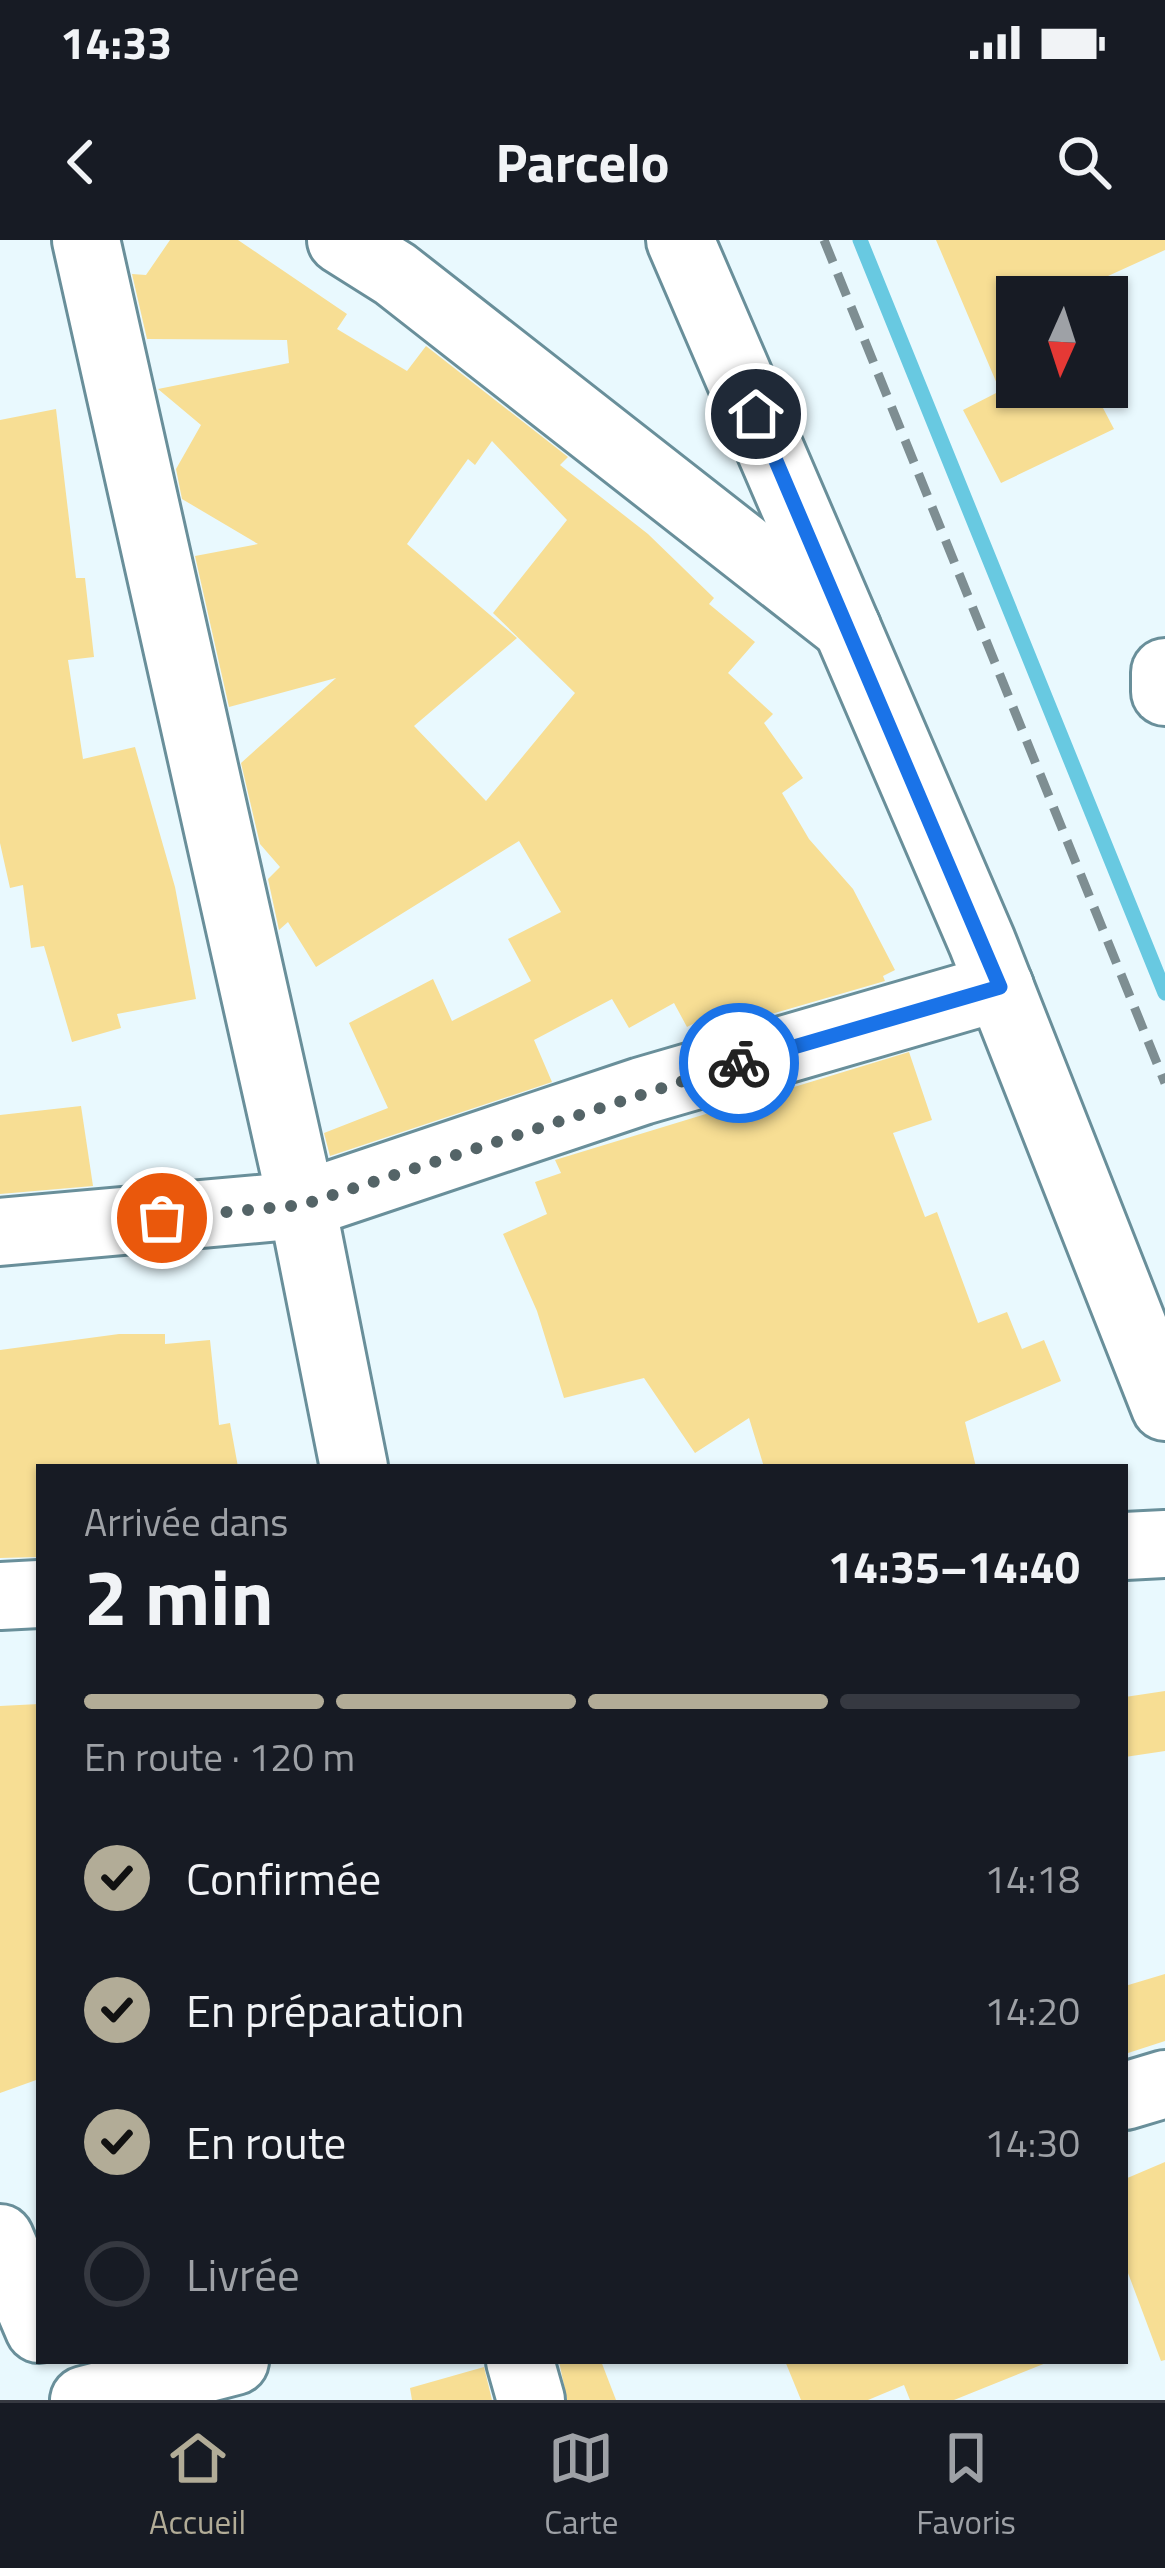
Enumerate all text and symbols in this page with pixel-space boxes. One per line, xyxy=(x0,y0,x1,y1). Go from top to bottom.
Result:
text: 14:33 xyxy=(60,8,172,76)
text: Parcelo xyxy=(496,121,669,203)
icon: back xyxy=(48,129,114,195)
icon: search xyxy=(1051,129,1117,195)
north arrow xyxy=(996,276,1128,408)
map controls xyxy=(996,276,1128,408)
pin xyxy=(705,363,807,465)
icon: home xyxy=(723,381,789,447)
courier xyxy=(679,1003,799,1123)
icon: bike xyxy=(706,1030,772,1096)
pin xyxy=(111,1167,213,1269)
icon: bag xyxy=(129,1185,195,1251)
text: Arrivée dans xyxy=(84,1492,288,1551)
text: 14:35–14:40 xyxy=(828,1532,1080,1600)
text: 2 min xyxy=(84,1537,274,1655)
text: En route · 120 m xyxy=(84,1727,355,1786)
text: Confirmée xyxy=(186,1844,381,1912)
icon: check xyxy=(84,1845,150,1911)
text: 14:18 xyxy=(984,1849,1080,1908)
text: En préparation xyxy=(186,1976,464,2044)
icon: check xyxy=(84,1977,150,2043)
text: 14:20 xyxy=(984,1981,1080,2040)
text: En route xyxy=(186,2108,346,2176)
icon: check xyxy=(84,2109,150,2175)
text: 14:30 xyxy=(984,2113,1080,2172)
text: Livrée xyxy=(186,2240,300,2308)
tab: Accueil xyxy=(149,2425,246,2547)
tab: Carte xyxy=(544,2425,618,2547)
tab: Favoris xyxy=(916,2425,1016,2547)

